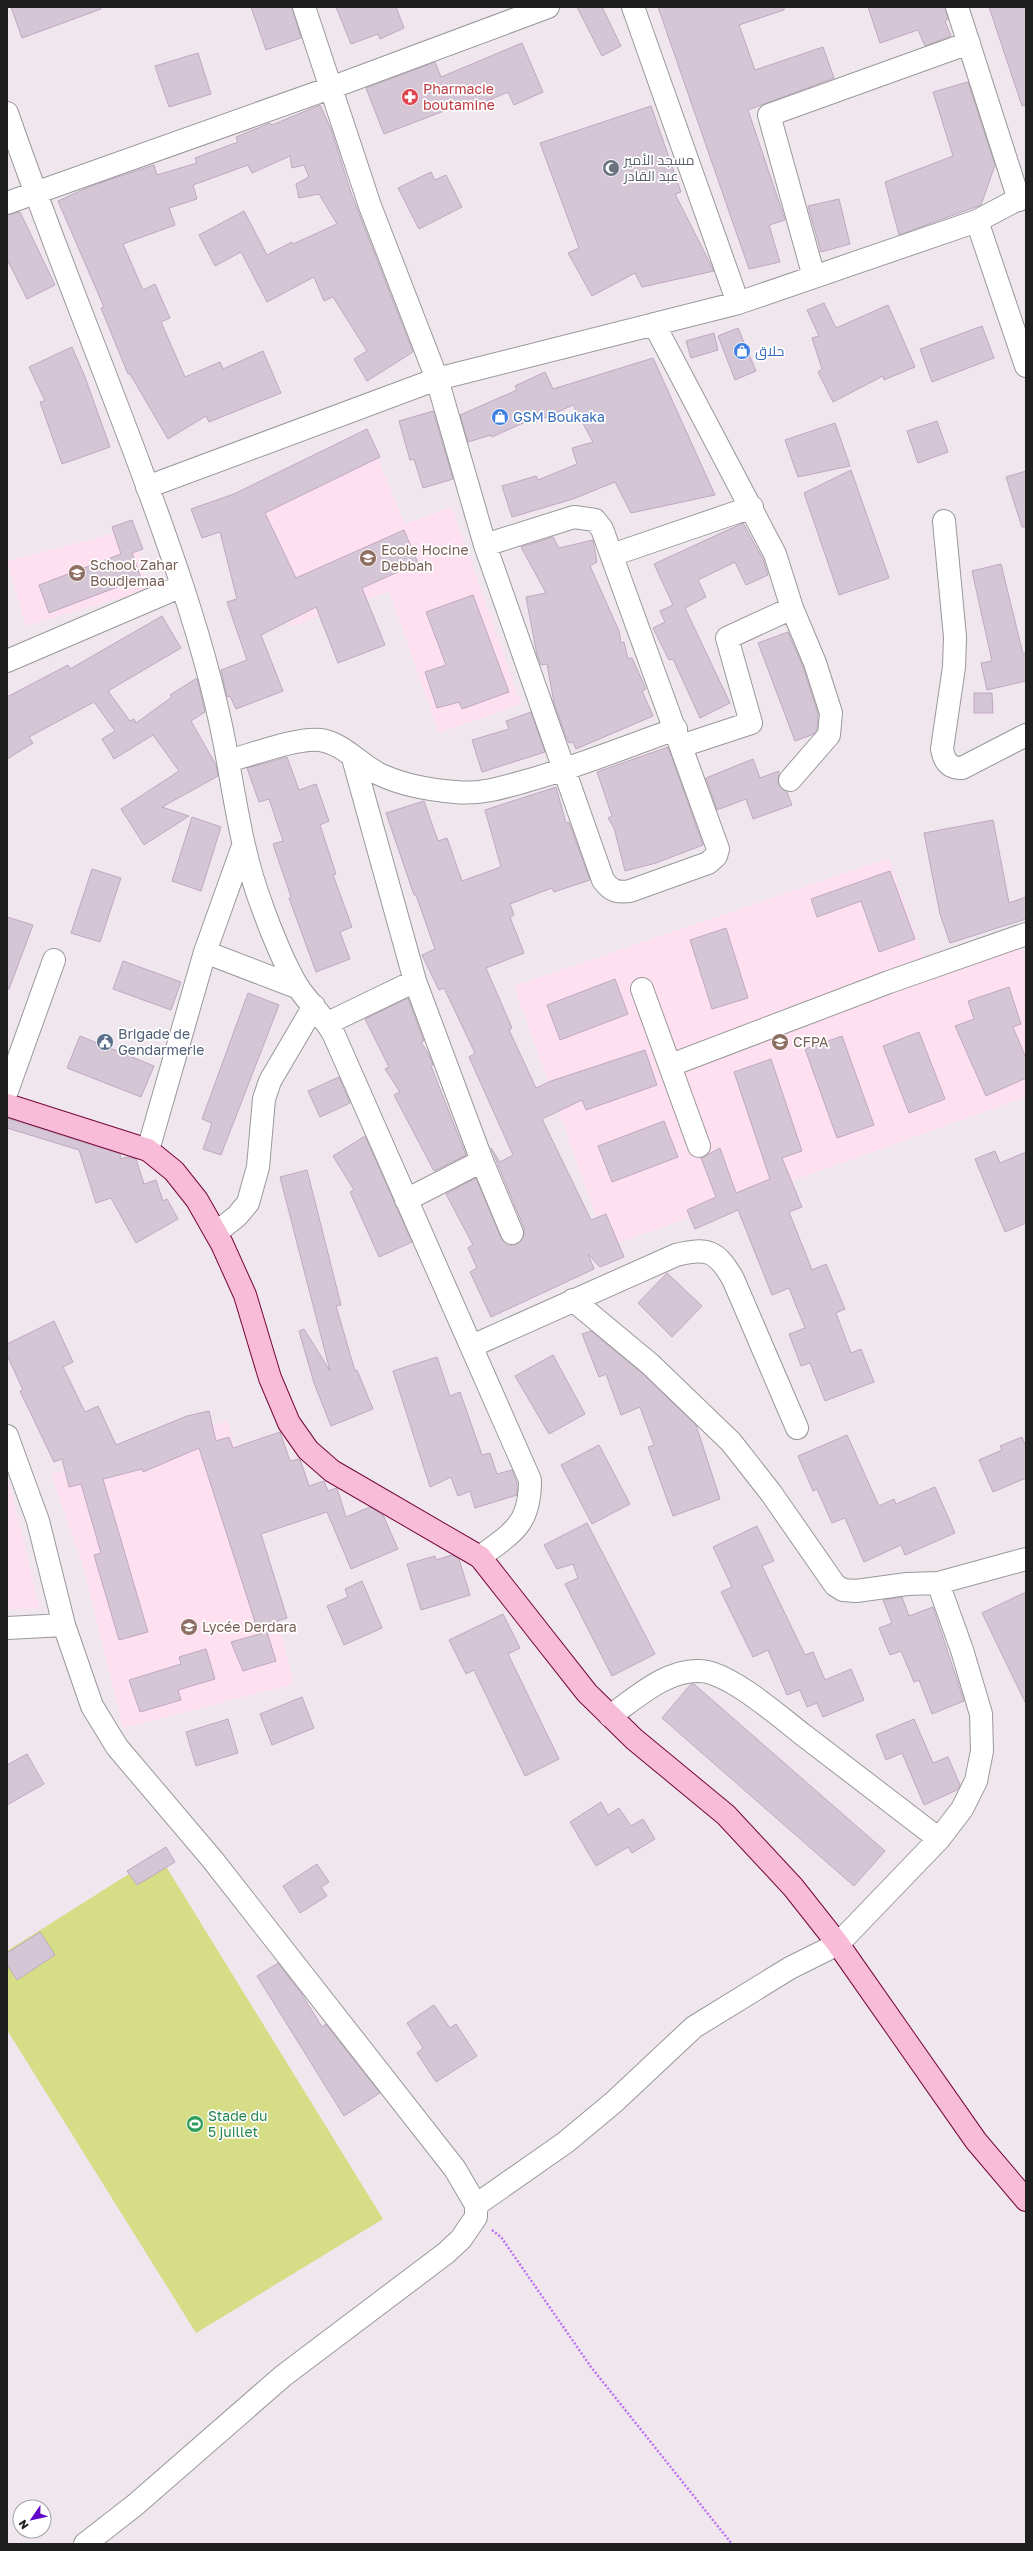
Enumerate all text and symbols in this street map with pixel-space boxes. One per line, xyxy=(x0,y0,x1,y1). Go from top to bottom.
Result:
place label: Pharmacie boutamine xyxy=(423,80,495,113)
pharmacy icon: Pharmacie boutamine xyxy=(400,87,420,107)
place label: مسجد الأمير عبد القادر xyxy=(623,151,695,184)
mosque icon: مسجد الأمير عبد القادر xyxy=(601,158,621,178)
shop icon: حلاق xyxy=(732,341,752,361)
place label: حلاق xyxy=(755,342,784,360)
shop icon: GSM Boukaka xyxy=(490,407,510,427)
place label: GSM Boukaka xyxy=(513,408,605,425)
place label: Ecole Hocine Debbah xyxy=(381,541,469,574)
school or university icon: Ecole Hocine Debbah xyxy=(358,548,378,568)
place label: School Zahar Boudjemaa xyxy=(90,556,179,589)
school or university icon: School Zahar Boudjemaa xyxy=(67,563,87,583)
place label: Brigade de Gendarmerie xyxy=(118,1025,204,1058)
public building icon: Brigade de Gendarmerie xyxy=(95,1032,115,1052)
school or university icon: CFPA xyxy=(770,1032,790,1052)
place label: CFPA xyxy=(793,1033,829,1050)
school or university icon: Lycée Derdara xyxy=(179,1617,199,1637)
place label: Lycée Derdara xyxy=(202,1618,297,1635)
place label: Stade du 5 juillet xyxy=(208,2107,268,2140)
sports icon: Stade du 5 juillet xyxy=(185,2114,205,2134)
north arrow xyxy=(12,2499,52,2539)
text: N xyxy=(16,2518,31,2532)

